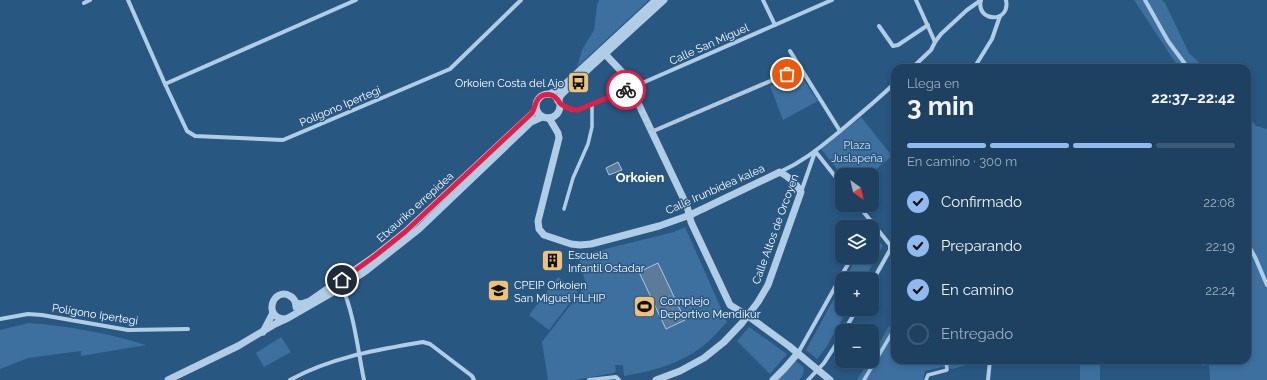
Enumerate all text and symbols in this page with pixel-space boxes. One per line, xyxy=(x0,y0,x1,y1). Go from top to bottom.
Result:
street label: Calle San Miguel xyxy=(667,21,751,68)
pin xyxy=(770,57,804,91)
icon: bag xyxy=(776,63,798,85)
bus stop icon: Orkoien Costa del Ajo xyxy=(566,70,592,96)
courier xyxy=(606,70,646,110)
text: Llega en xyxy=(907,76,959,91)
place label: Orkoien Costa del Ajo xyxy=(455,77,564,90)
icon: bike xyxy=(615,79,637,101)
street label: Polígono Ipertegi xyxy=(298,84,383,129)
text: 22:37–22:42 xyxy=(1151,89,1235,107)
text: 3 min xyxy=(907,91,974,121)
park label: Plaza Juslapeña xyxy=(831,139,883,165)
text: En camino · 300 m xyxy=(907,154,1017,169)
street label: Calle Irunbidea kalea xyxy=(664,162,767,217)
north arrow xyxy=(835,168,879,212)
map controls xyxy=(835,168,879,368)
street label: Etxauriko errepidea xyxy=(374,170,456,245)
district label: Orkoien xyxy=(616,170,664,185)
street label: Calle Altos de Orcoyen xyxy=(750,172,801,286)
icon: check xyxy=(907,191,929,213)
text: Confirmado xyxy=(941,193,1022,211)
text: 22:08 xyxy=(1203,195,1235,210)
button: layers xyxy=(835,220,879,264)
icon: check xyxy=(907,235,929,257)
text: Preparando xyxy=(941,237,1022,255)
text: 22:19 xyxy=(1206,239,1235,254)
building icon: Escuela Infantil Ostadar xyxy=(539,248,565,274)
place label: Escuela Infantil Ostadar xyxy=(568,249,645,275)
pin xyxy=(325,263,359,297)
icon: home xyxy=(331,269,353,291)
button: + xyxy=(835,272,879,316)
school or university icon: CPEIP Orkoien San Miguel HLHIP xyxy=(486,278,512,304)
place label: CPEIP Orkoien San Miguel HLHIP xyxy=(514,279,606,305)
icon: check xyxy=(907,279,929,301)
text: En camino xyxy=(941,281,1014,299)
text: 22:24 xyxy=(1205,283,1235,298)
sports icon: Complejo Deportivo Mendikur xyxy=(632,294,658,320)
place label: Complejo Deportivo Mendikur xyxy=(660,295,761,321)
street label: Polígono Ipertegi xyxy=(51,301,139,328)
button: − xyxy=(835,324,879,368)
text: Entregado xyxy=(941,325,1013,343)

